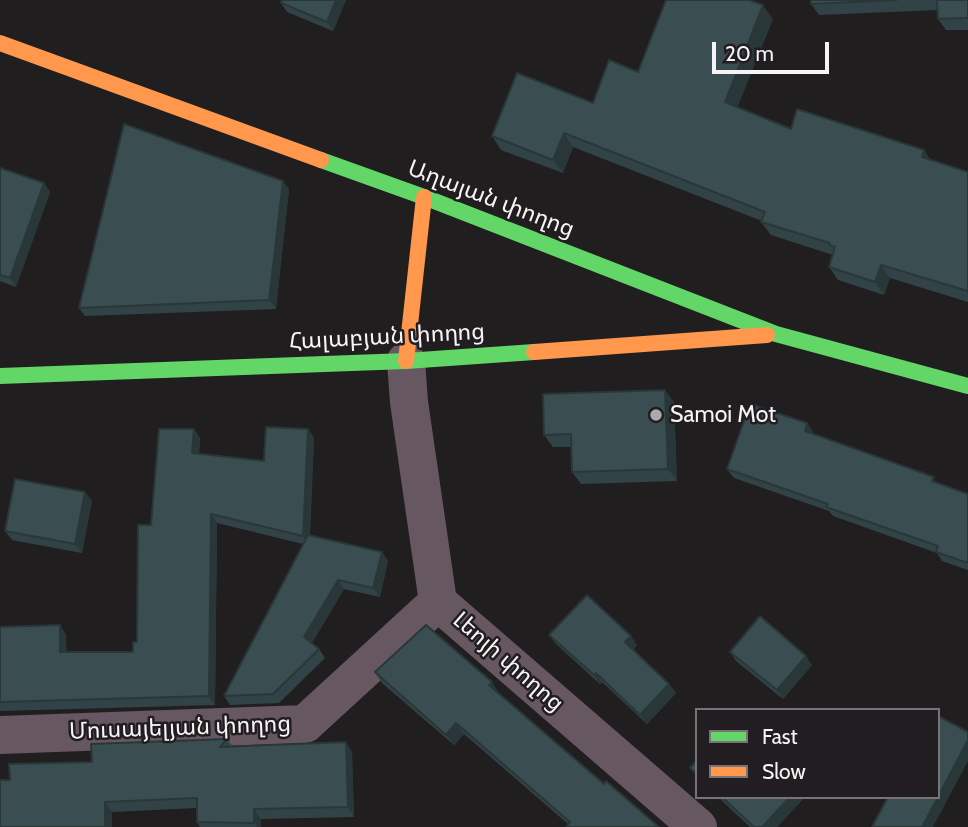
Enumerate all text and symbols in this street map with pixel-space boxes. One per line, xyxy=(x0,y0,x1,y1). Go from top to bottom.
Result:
scale bar xyxy=(716,28,833,72)
text: 20 m xyxy=(725,41,774,66)
street label: Աղայան փողոց xyxy=(404,155,578,243)
street label: Հալաբյան փողոց xyxy=(288,318,486,356)
place label: Samoi Mot xyxy=(670,401,776,429)
marker: Samoi Mot xyxy=(648,407,664,423)
street label: Լեոյի փողոց xyxy=(447,606,569,718)
legend xyxy=(695,708,940,799)
street label: Մուսայելյան փողոց xyxy=(69,710,291,746)
text: Fast xyxy=(762,724,798,749)
text: Slow xyxy=(762,759,806,784)

